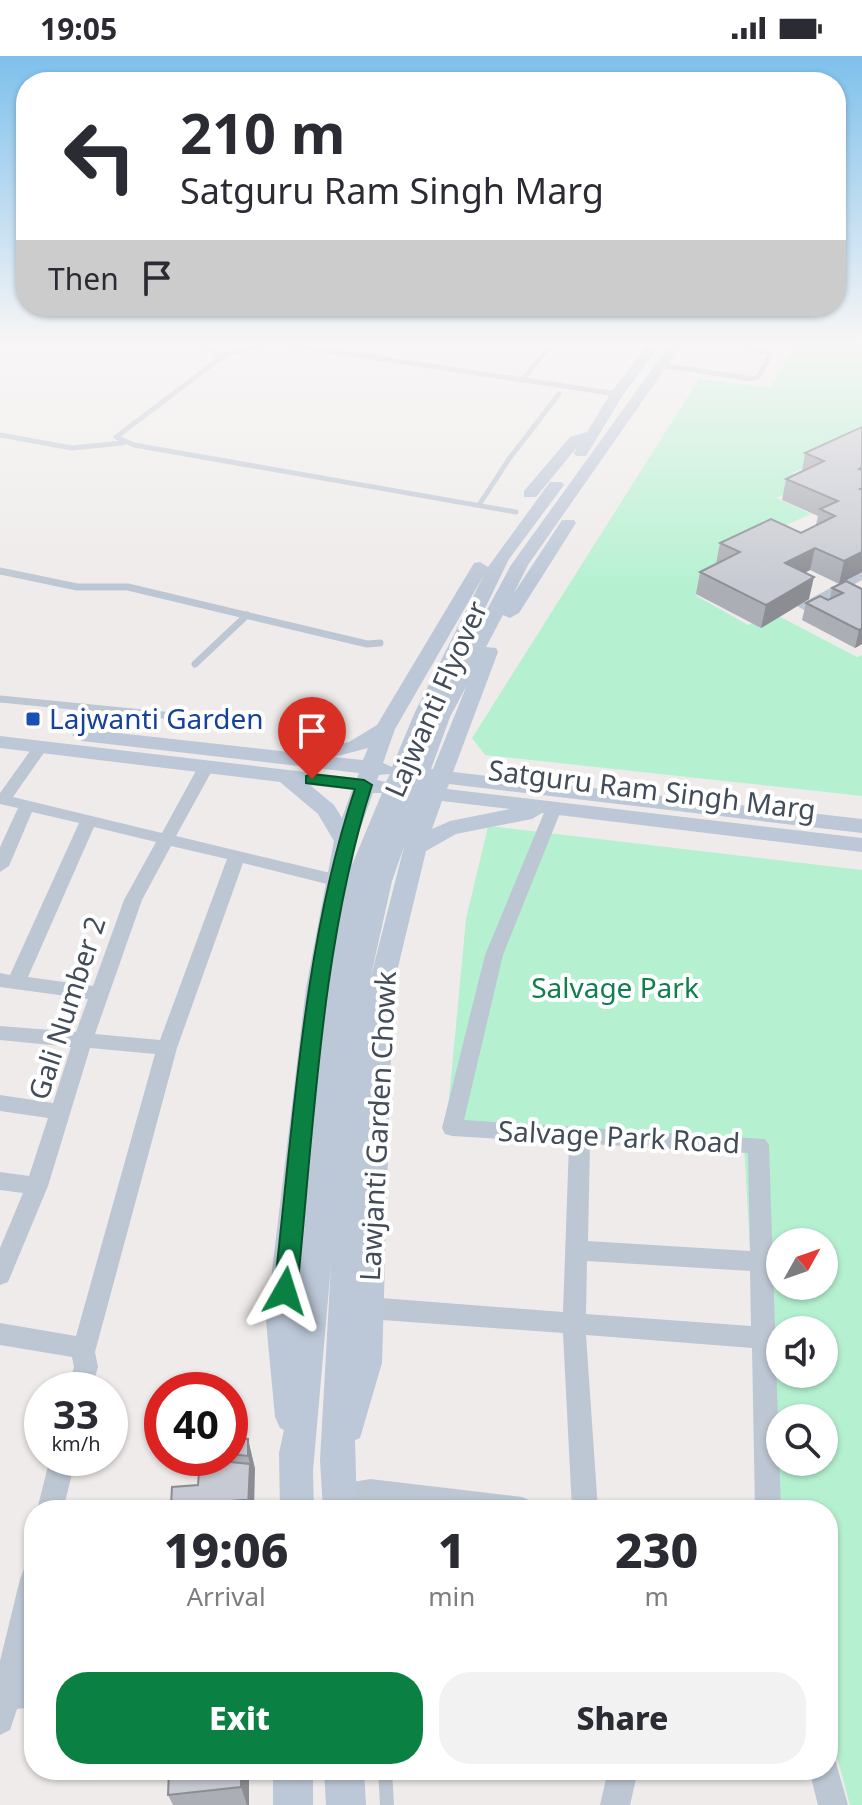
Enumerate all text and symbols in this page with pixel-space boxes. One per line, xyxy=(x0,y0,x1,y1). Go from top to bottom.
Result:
text: 19:05 xyxy=(40,8,117,49)
text: 210 m xyxy=(180,94,345,170)
icon: left xyxy=(48,104,152,208)
text: Satguru Ram Singh Marg xyxy=(180,166,604,215)
icon: arrive xyxy=(135,256,179,300)
text: Then xyxy=(48,258,119,299)
street label: Lajwanti Flyover xyxy=(375,594,496,803)
pin xyxy=(278,697,346,779)
place label: Lajwanti Garden xyxy=(49,699,264,737)
icon: arrive xyxy=(290,709,334,753)
marker: Lajwanti Garden xyxy=(24,710,42,728)
street label: Satguru Ram Singh Marg xyxy=(486,750,818,828)
street label: Gali Number 2 xyxy=(19,911,114,1104)
park label: Salvage Park xyxy=(531,968,699,1006)
street label: Lawjanti Garden Chowk xyxy=(350,970,404,1282)
street label: Salvage Park Road xyxy=(497,1111,741,1161)
north arrow xyxy=(766,1228,838,1300)
map controls xyxy=(766,1228,838,1476)
position arrow xyxy=(243,1249,327,1333)
button: sound xyxy=(766,1316,838,1388)
speed limit sign: 40 xyxy=(144,1372,248,1476)
text: 33 xyxy=(53,1386,99,1441)
button: search xyxy=(766,1404,838,1476)
text: km/h xyxy=(51,1430,101,1457)
text: 19:06 xyxy=(164,1517,288,1582)
text: 1 xyxy=(438,1517,466,1582)
text: 230 xyxy=(615,1517,698,1582)
text: Arrival xyxy=(186,1578,266,1614)
text: min xyxy=(428,1578,475,1614)
text: m xyxy=(644,1578,669,1614)
button: Exit xyxy=(56,1672,423,1764)
button: Share xyxy=(439,1672,806,1764)

